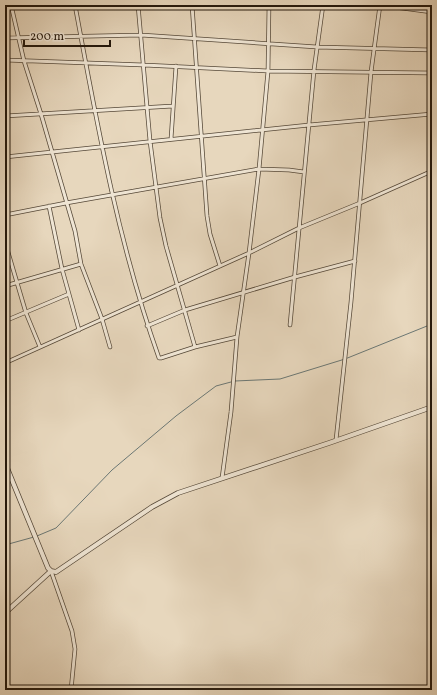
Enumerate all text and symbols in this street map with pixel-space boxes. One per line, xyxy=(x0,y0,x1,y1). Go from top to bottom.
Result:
scale bar xyxy=(24,22,110,48)
text: 200 m xyxy=(30,29,64,45)

